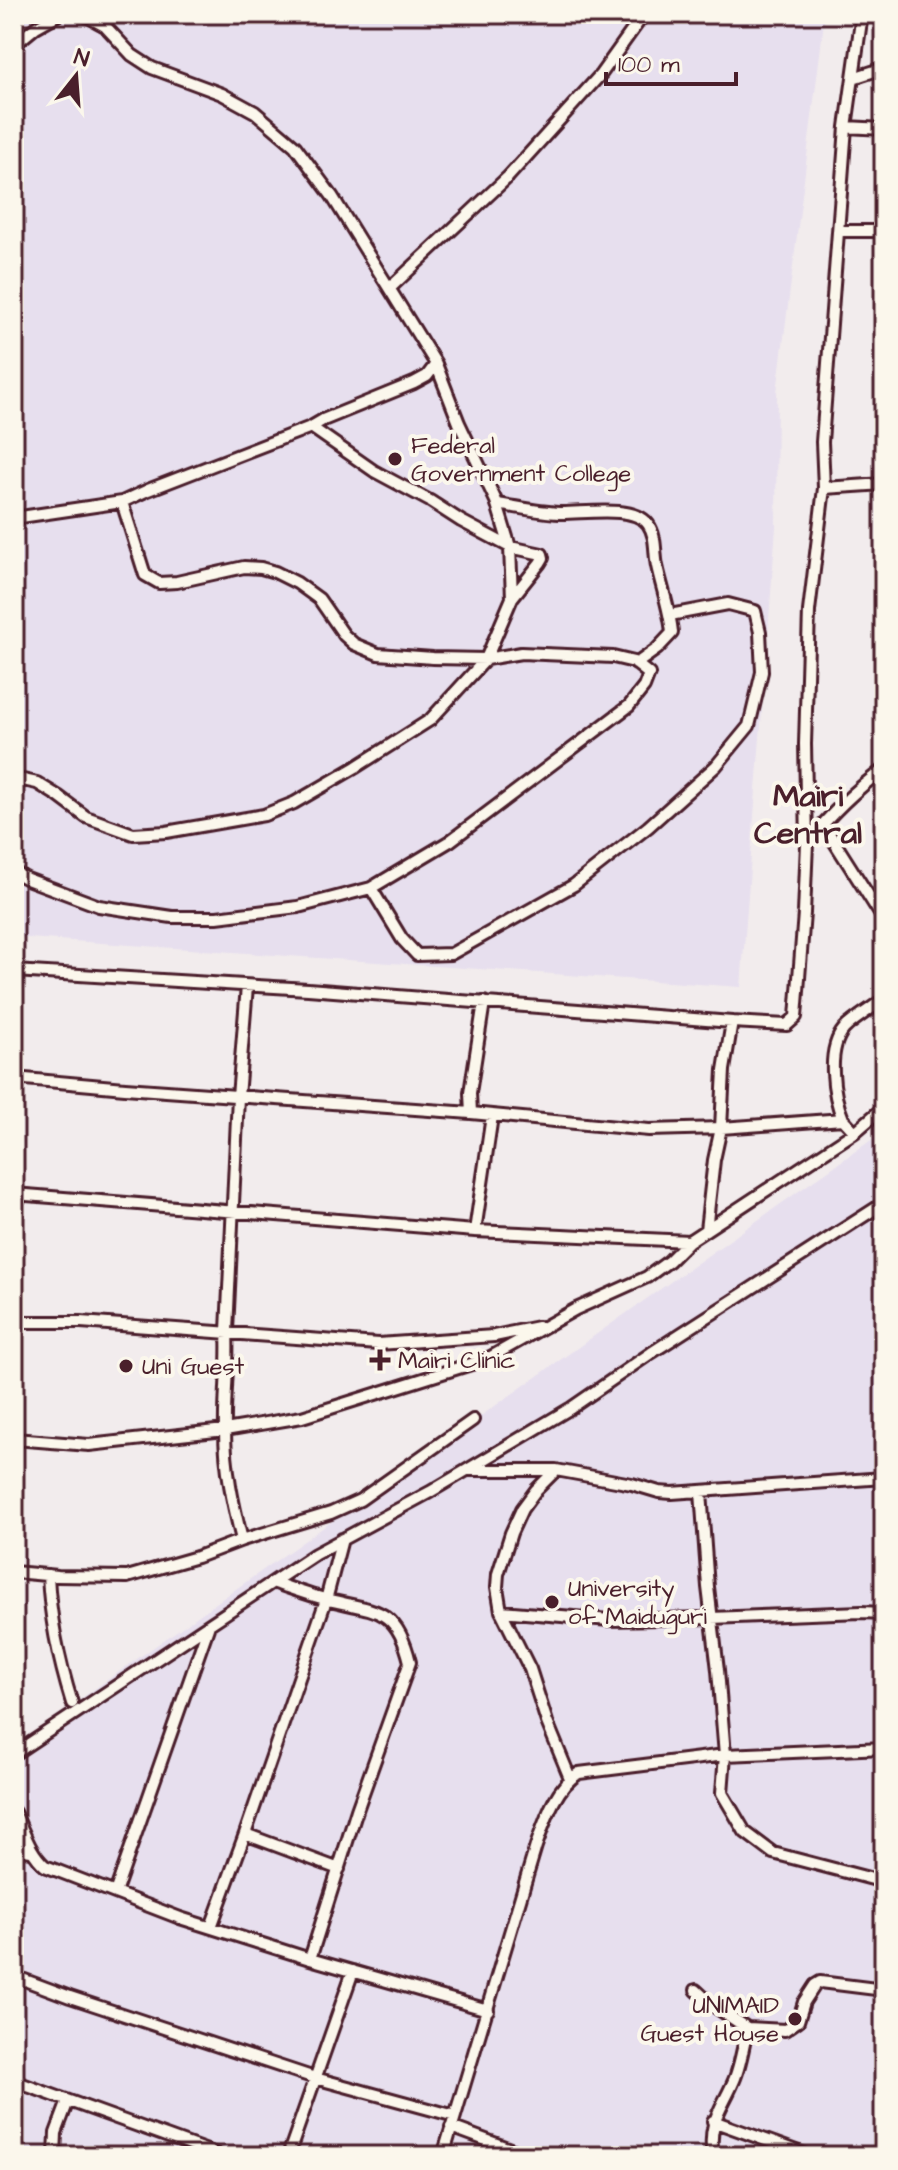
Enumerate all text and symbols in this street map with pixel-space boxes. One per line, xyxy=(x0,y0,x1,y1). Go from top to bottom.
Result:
north arrow xyxy=(36,36,116,116)
scale bar xyxy=(606,36,736,86)
text: N xyxy=(70,41,93,75)
text: 100 m xyxy=(618,48,680,82)
place label: Federal Government College xyxy=(411,429,631,492)
marker: Federal Government College xyxy=(386,450,404,468)
district label: Mairi Central xyxy=(754,774,862,856)
place label: Mairi Clinic xyxy=(398,1344,515,1378)
marker: Mairi Clinic xyxy=(369,1349,391,1371)
place label: Uni Guest xyxy=(142,1350,245,1384)
marker: Uni Guest xyxy=(117,1357,135,1375)
place label: University of Maiduguri xyxy=(568,1572,707,1635)
marker: University of Maiduguri xyxy=(543,1593,561,1611)
place label: UNIMAID Guest House xyxy=(641,1989,779,2051)
marker: UNIMAID Guest House xyxy=(786,2010,804,2028)

